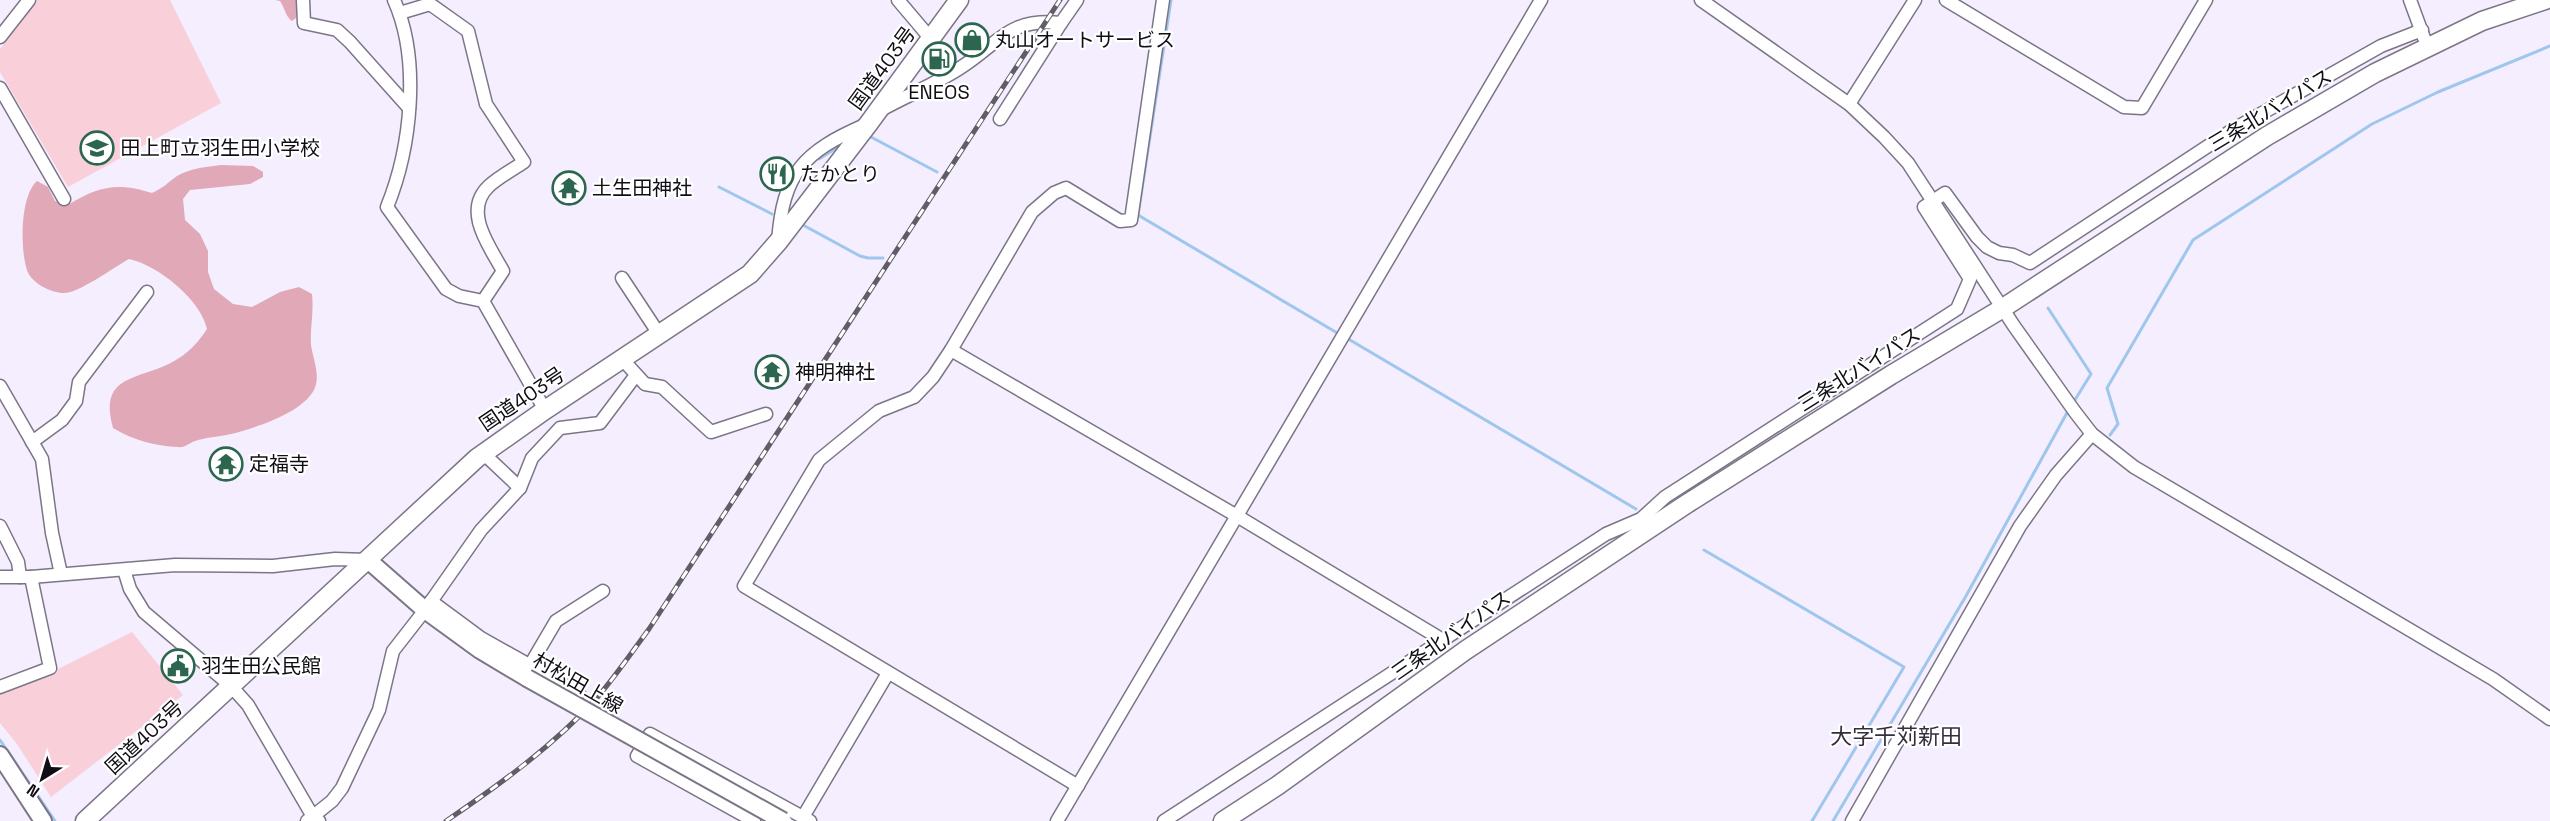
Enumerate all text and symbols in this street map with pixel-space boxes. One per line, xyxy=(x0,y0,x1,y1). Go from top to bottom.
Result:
street label: 国道403号 xyxy=(843,21,921,115)
shop icon: 丸山オートサービス xyxy=(954,22,990,58)
place label: 丸山オートサービス xyxy=(995,27,1175,53)
fuel station icon: ENEOS xyxy=(921,41,957,77)
street label: 三条北バイパス xyxy=(2203,63,2337,157)
place label: ENEOS xyxy=(908,79,970,105)
school or university icon: 田上町立羽生田小学校 xyxy=(79,130,115,166)
place label: 田上町立羽生田小学校 xyxy=(120,135,320,161)
restaurant icon: たかとり xyxy=(759,156,795,192)
place label: たかとり xyxy=(800,161,880,187)
temple icon: 土生田神社 xyxy=(551,170,587,206)
place label: 土生田神社 xyxy=(592,175,692,201)
street label: 三条北バイパス xyxy=(1793,321,1925,417)
temple icon: 神明神社 xyxy=(754,354,790,390)
place label: 神明神社 xyxy=(795,359,875,385)
street label: 国道403号 xyxy=(474,361,570,437)
temple icon: 定福寺 xyxy=(208,446,244,482)
place label: 定福寺 xyxy=(249,451,309,477)
street label: 三条北バイパス xyxy=(1386,584,1516,686)
street label: 村松田上線 xyxy=(528,647,628,719)
public building icon: 羽生田公民館 xyxy=(160,648,196,684)
place label: 羽生田公民館 xyxy=(201,653,321,679)
street label: 国道403号 xyxy=(100,694,188,780)
district label: 大字千苅新田 xyxy=(1830,722,1962,750)
north arrow xyxy=(12,749,72,809)
text: N xyxy=(23,779,44,802)

